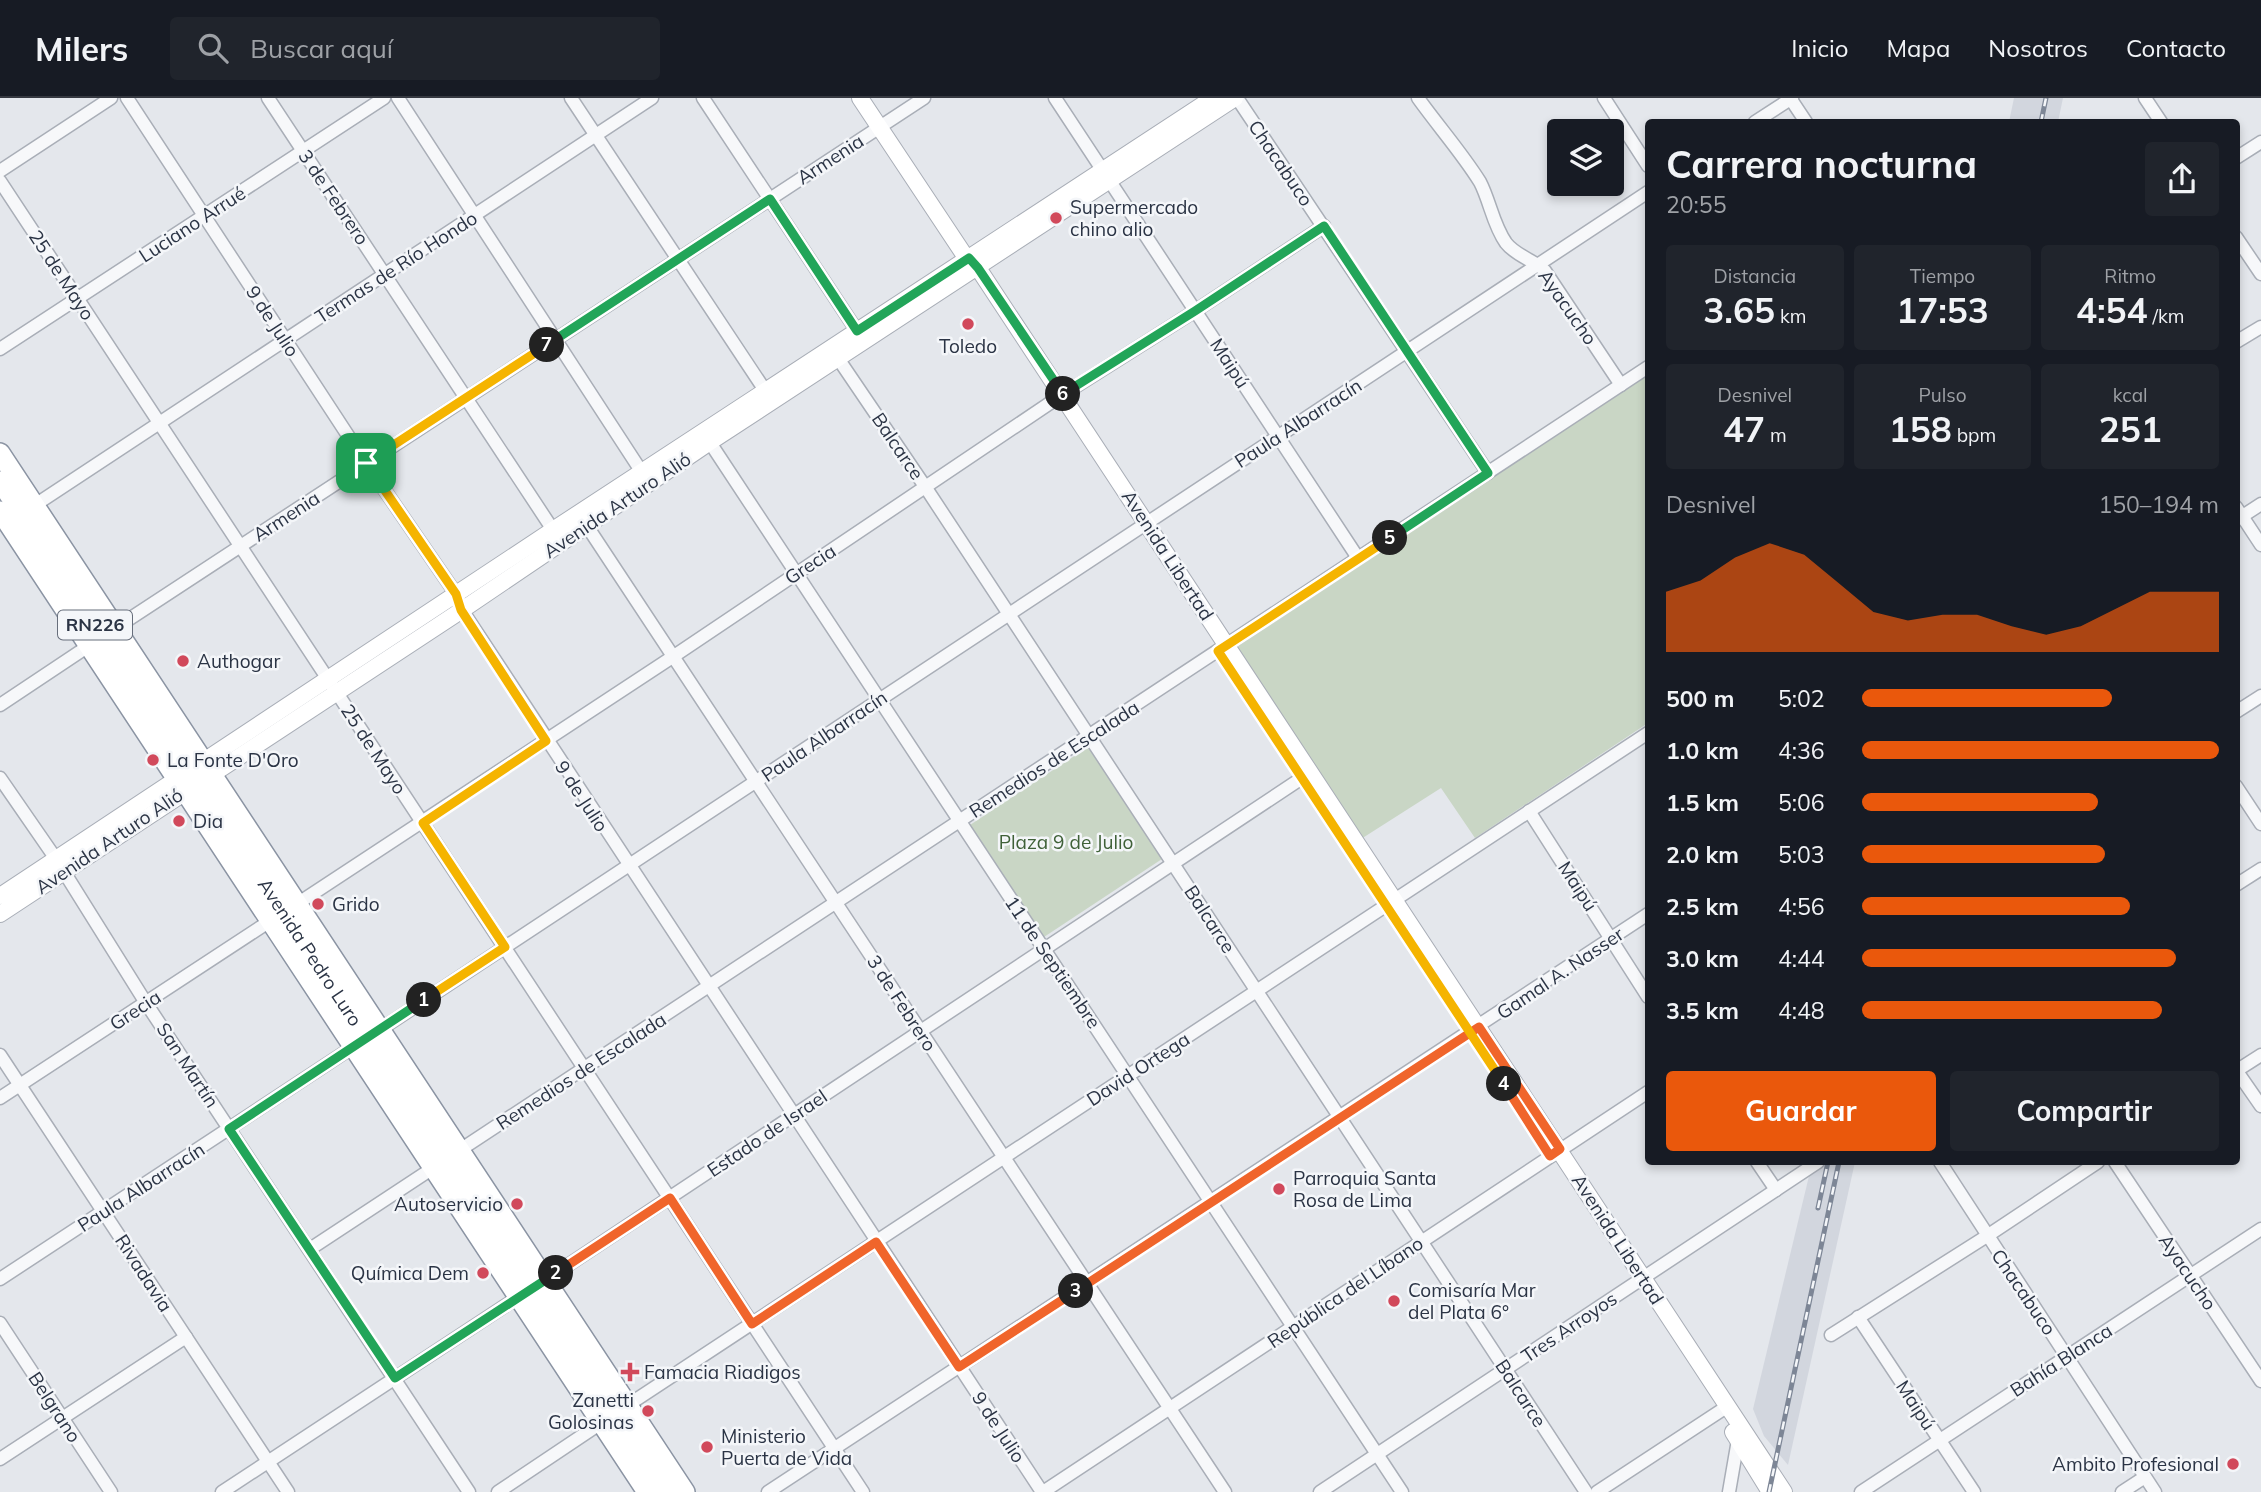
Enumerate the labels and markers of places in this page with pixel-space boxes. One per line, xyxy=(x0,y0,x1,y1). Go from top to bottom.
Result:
place label: Supermercado chino alio xyxy=(1070,195,1198,241)
marker: Supermercado chino alio xyxy=(1048,210,1064,226)
marker: Toledo xyxy=(960,316,976,332)
pin: 7 xyxy=(530,328,564,362)
place label: Toledo xyxy=(939,334,997,358)
pin: 6 xyxy=(1046,376,1080,412)
pin xyxy=(336,433,396,493)
pin: 5 xyxy=(1372,520,1408,556)
place label: Authogar xyxy=(197,649,280,673)
marker: Authogar xyxy=(175,653,191,669)
place label: La Fonte D'Oro xyxy=(167,748,299,772)
marker: La Fonte D'Oro xyxy=(145,752,161,768)
place label: Dia xyxy=(193,809,223,833)
marker: Dia xyxy=(171,813,187,829)
place label: Grido xyxy=(332,892,380,916)
marker: Grido xyxy=(310,896,326,912)
pin: 1 xyxy=(406,982,442,1018)
pin: 4 xyxy=(1486,1066,1522,1102)
place label: Parroquia Santa Rosa de Lima xyxy=(1293,1166,1437,1212)
marker: Parroquia Santa Rosa de Lima xyxy=(1271,1181,1287,1197)
place label: Autoservicio xyxy=(394,1192,503,1216)
marker: Autoservicio xyxy=(509,1196,525,1212)
pin: 2 xyxy=(538,1256,574,1290)
place label: Química Dem xyxy=(351,1261,469,1285)
marker: Química Dem xyxy=(475,1265,491,1281)
pin: 3 xyxy=(1058,1274,1094,1308)
place label: Comisaría Mar del Plata 6° xyxy=(1408,1278,1536,1324)
marker: Comisaría Mar del Plata 6° xyxy=(1386,1293,1402,1309)
place label: Famacia Riadigos xyxy=(644,1360,801,1384)
marker: Famacia Riadigos xyxy=(622,1364,638,1380)
place label: Zanetti Golosinas xyxy=(548,1388,634,1434)
marker: Zanetti Golosinas xyxy=(640,1403,656,1419)
place label: Ministerio Puerta de Vida xyxy=(721,1424,852,1470)
marker: Ministerio Puerta de Vida xyxy=(699,1439,715,1455)
place label: Ambito Profesional xyxy=(2052,1452,2219,1476)
marker: Ambito Profesional xyxy=(2225,1456,2241,1472)

